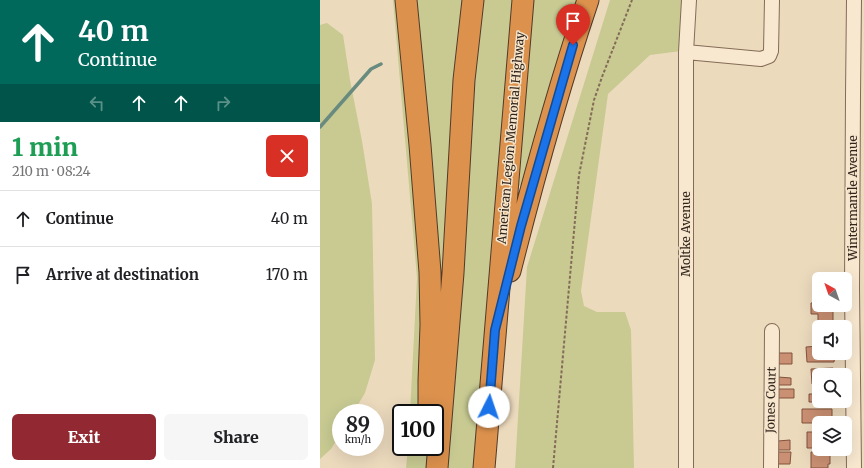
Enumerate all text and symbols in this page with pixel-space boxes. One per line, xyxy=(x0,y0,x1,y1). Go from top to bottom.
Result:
pin xyxy=(556,4,590,45)
icon: arrive xyxy=(562,10,584,32)
text: 40 m xyxy=(78,13,149,49)
icon: ahead xyxy=(12,16,64,68)
street label: American Legion Memorial Highway xyxy=(494,31,527,246)
text: Continue xyxy=(78,48,157,71)
icon: left xyxy=(86,92,108,114)
icon: ahead xyxy=(128,92,150,114)
icon: ahead xyxy=(170,92,192,114)
icon: right xyxy=(212,92,234,114)
text: 1 min xyxy=(12,132,78,163)
button: close xyxy=(266,135,308,177)
street label: Wintermantle Avenue xyxy=(845,135,860,262)
text: 210 m · 08:24 xyxy=(12,163,91,180)
street label: Moltke Avenue xyxy=(678,191,693,277)
icon: ahead xyxy=(12,208,34,230)
text: Continue xyxy=(46,209,114,228)
text: 40 m xyxy=(271,209,308,228)
icon: arrive xyxy=(12,264,34,286)
text: Arrive at destination xyxy=(46,265,199,284)
text: 170 m xyxy=(266,265,308,284)
north arrow xyxy=(812,272,852,312)
map controls xyxy=(812,272,852,456)
button: sound xyxy=(812,320,852,360)
street label: Jones Court xyxy=(762,366,779,434)
button: search xyxy=(812,368,852,408)
position arrow xyxy=(468,386,510,428)
speed limit sign: 100 xyxy=(392,404,444,456)
text: 89 xyxy=(346,412,370,437)
button: Exit xyxy=(12,414,156,460)
button: Share xyxy=(164,414,308,460)
button: layers xyxy=(812,416,852,456)
text: km/h xyxy=(345,433,371,446)

